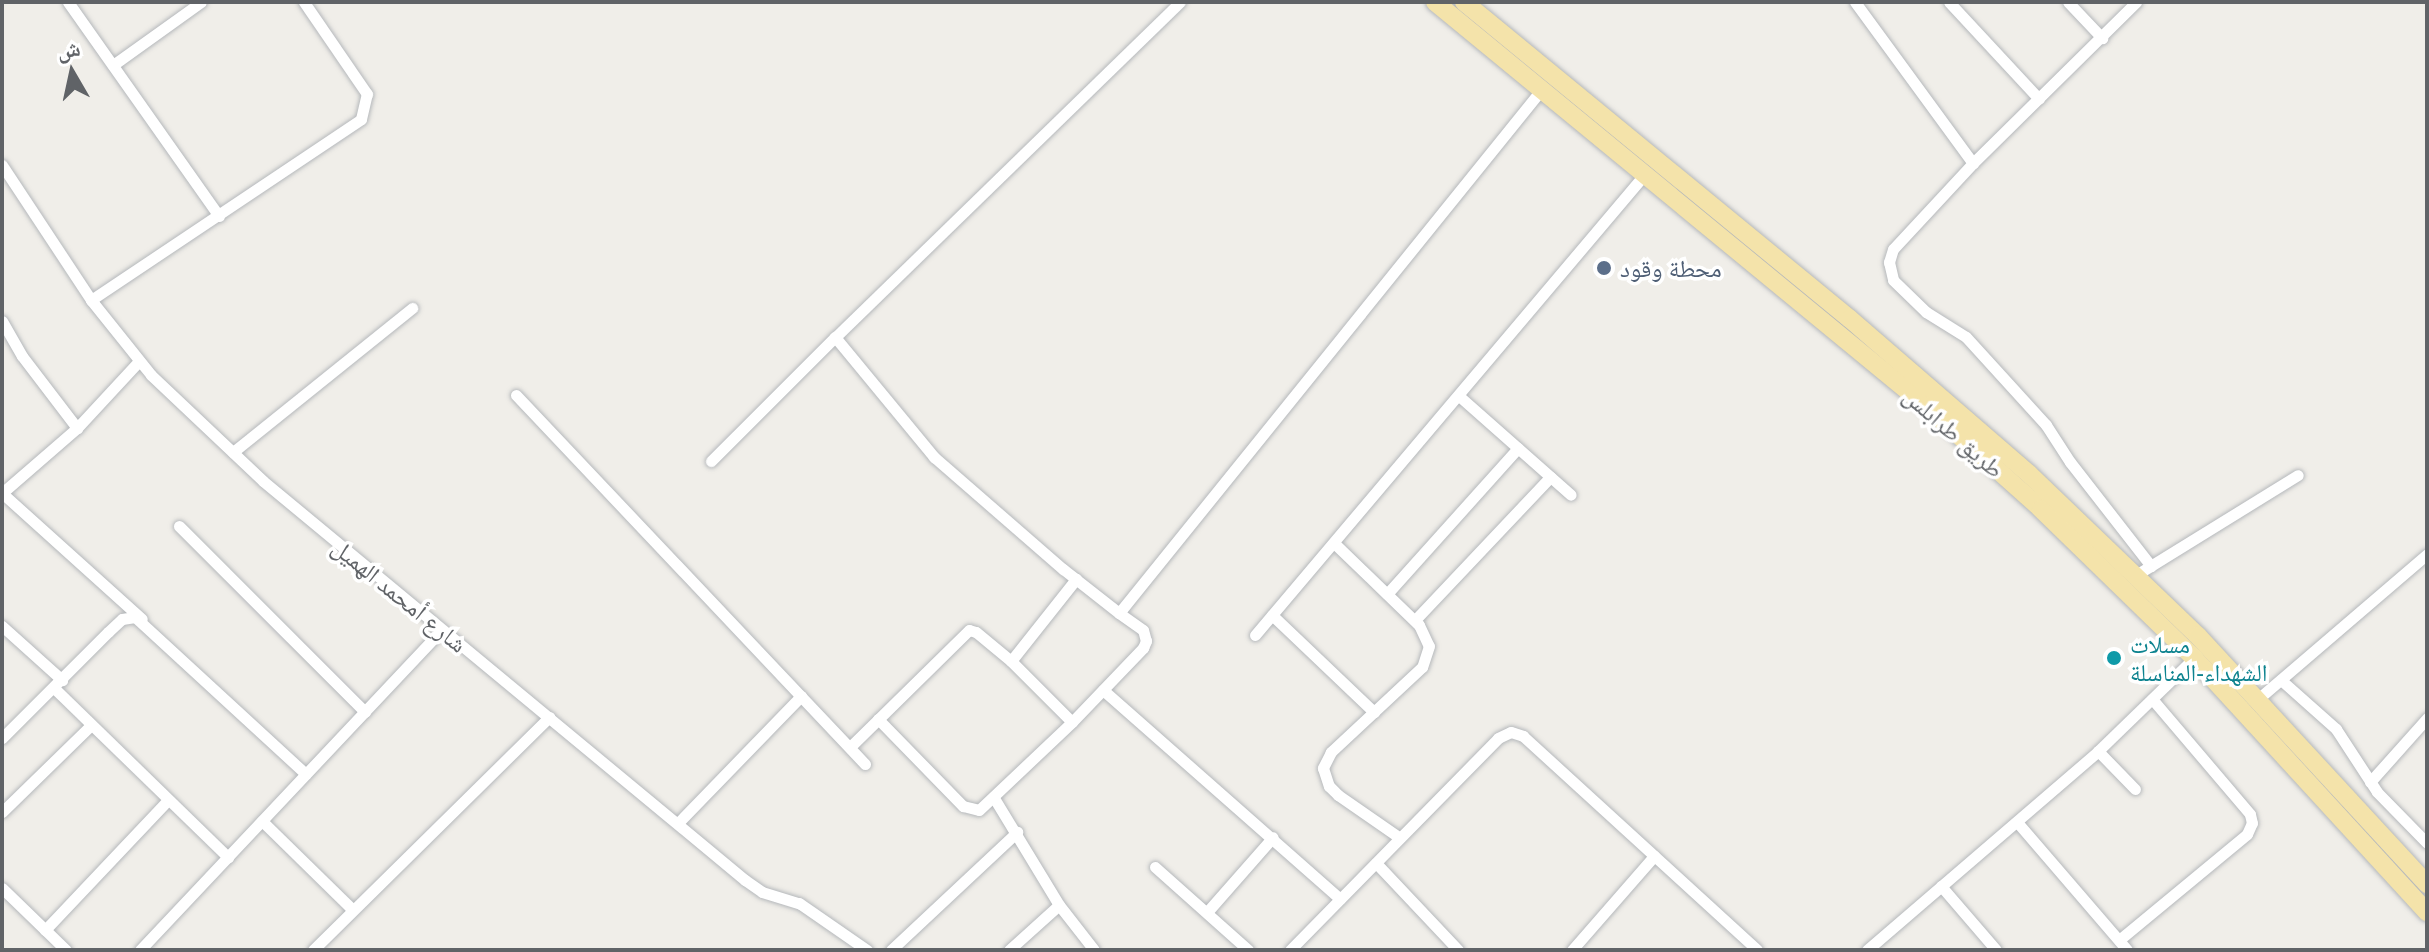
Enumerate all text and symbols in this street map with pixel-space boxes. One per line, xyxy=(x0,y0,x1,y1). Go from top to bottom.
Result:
north arrow xyxy=(32,32,112,112)
text: ش xyxy=(54,32,82,65)
place label: محطة وقود xyxy=(1620,254,1722,282)
marker: محطة وقود xyxy=(1595,259,1613,277)
street label: طريق طرابلس xyxy=(1898,381,2010,483)
street label: شارع أمحمد الهميل xyxy=(327,532,473,658)
place label: مسلات الشهداء-المناسلة xyxy=(2130,630,2267,686)
marker: مسلات الشهداء-المناسلة xyxy=(2105,649,2123,667)

